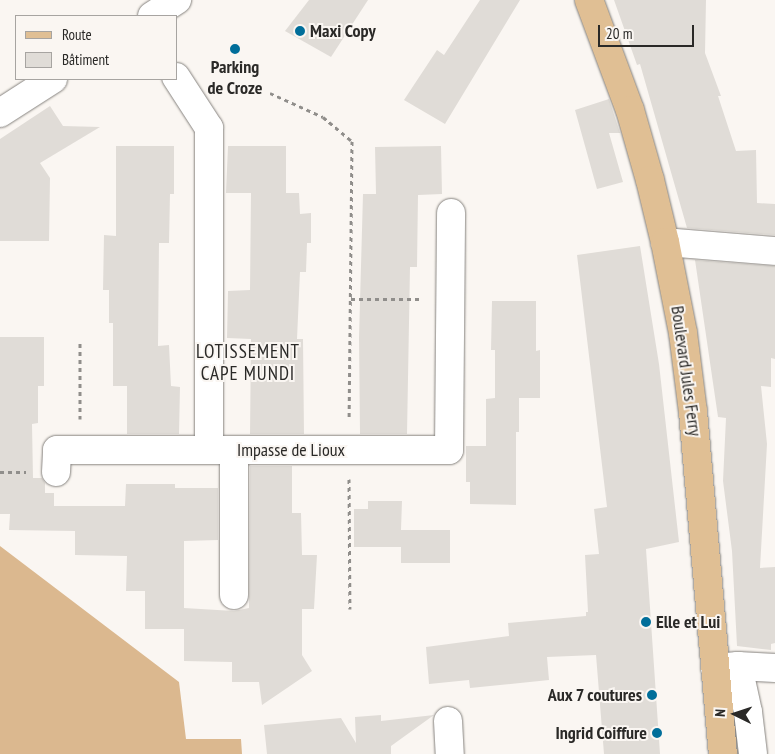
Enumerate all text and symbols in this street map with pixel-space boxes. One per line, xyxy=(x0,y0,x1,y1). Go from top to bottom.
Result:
legend xyxy=(15,15,178,80)
scale bar xyxy=(600,15,696,47)
place label: Maxi Copy xyxy=(310,20,376,42)
text: 20 m xyxy=(606,24,632,43)
text: Route xyxy=(62,25,92,44)
marker: Maxi Copy xyxy=(294,25,306,37)
marker: Parking de Croze xyxy=(229,43,241,55)
text: Bâtiment xyxy=(62,50,109,69)
place label: Parking de Croze xyxy=(207,57,263,100)
street label: Boulevard Jules Ferry xyxy=(666,304,706,438)
district label: LOTISSEMENT CAPE MUNDI xyxy=(195,341,301,385)
street label: Impasse de Lioux xyxy=(237,439,345,461)
place label: Elle et Lui xyxy=(656,611,720,633)
marker: Elle et Lui xyxy=(640,616,652,628)
place label: Aux 7 coutures xyxy=(546,684,642,706)
marker: Aux 7 coutures xyxy=(646,689,658,701)
north arrow xyxy=(710,689,760,739)
text: N xyxy=(711,709,729,717)
place label: Ingrid Coiffure xyxy=(555,722,647,744)
marker: Ingrid Coiffure xyxy=(651,727,663,739)

